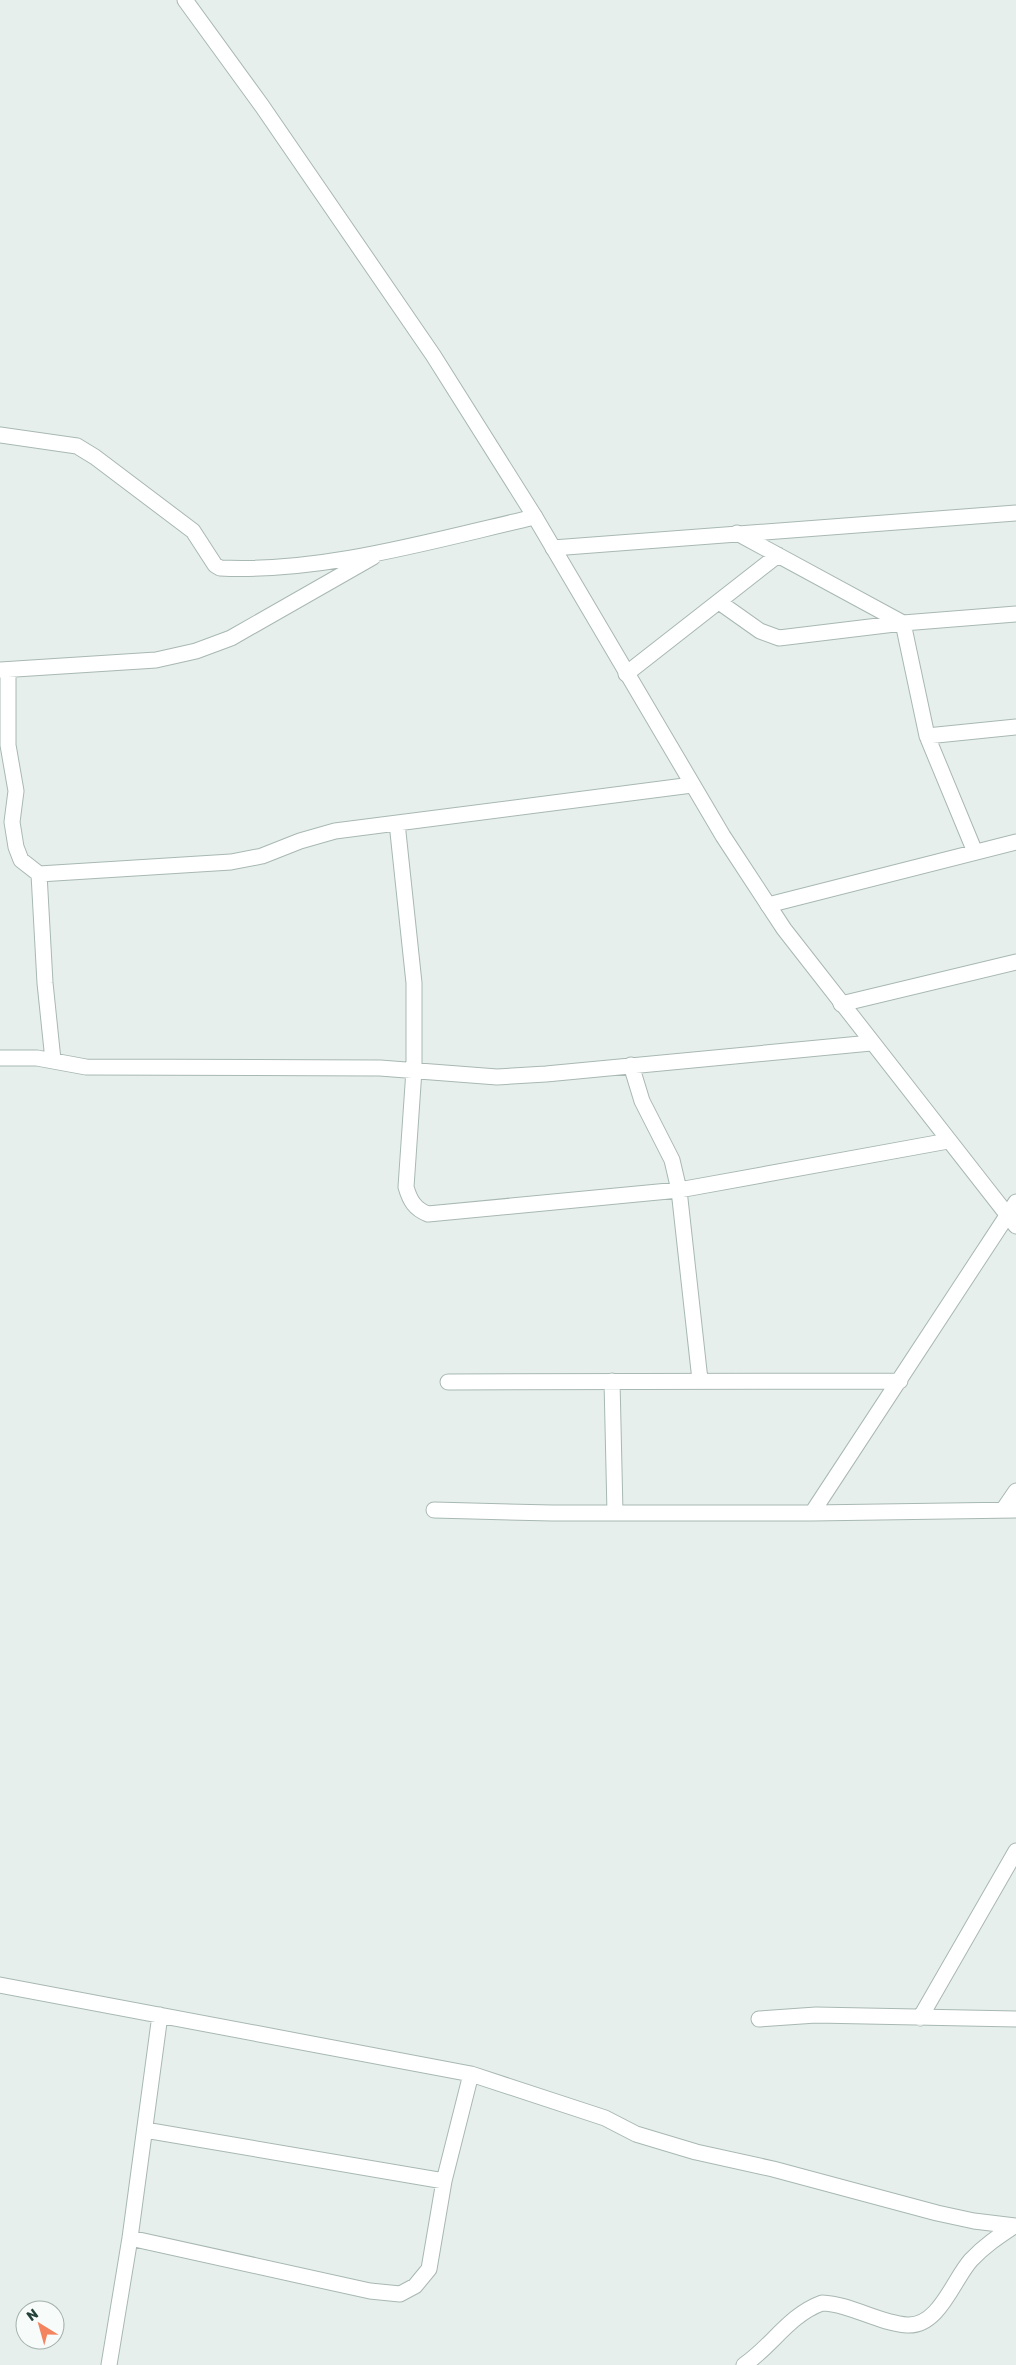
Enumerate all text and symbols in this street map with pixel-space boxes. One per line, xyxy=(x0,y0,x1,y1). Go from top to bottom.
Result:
north arrow xyxy=(15,2300,65,2350)
text: N xyxy=(23,2305,42,2325)

